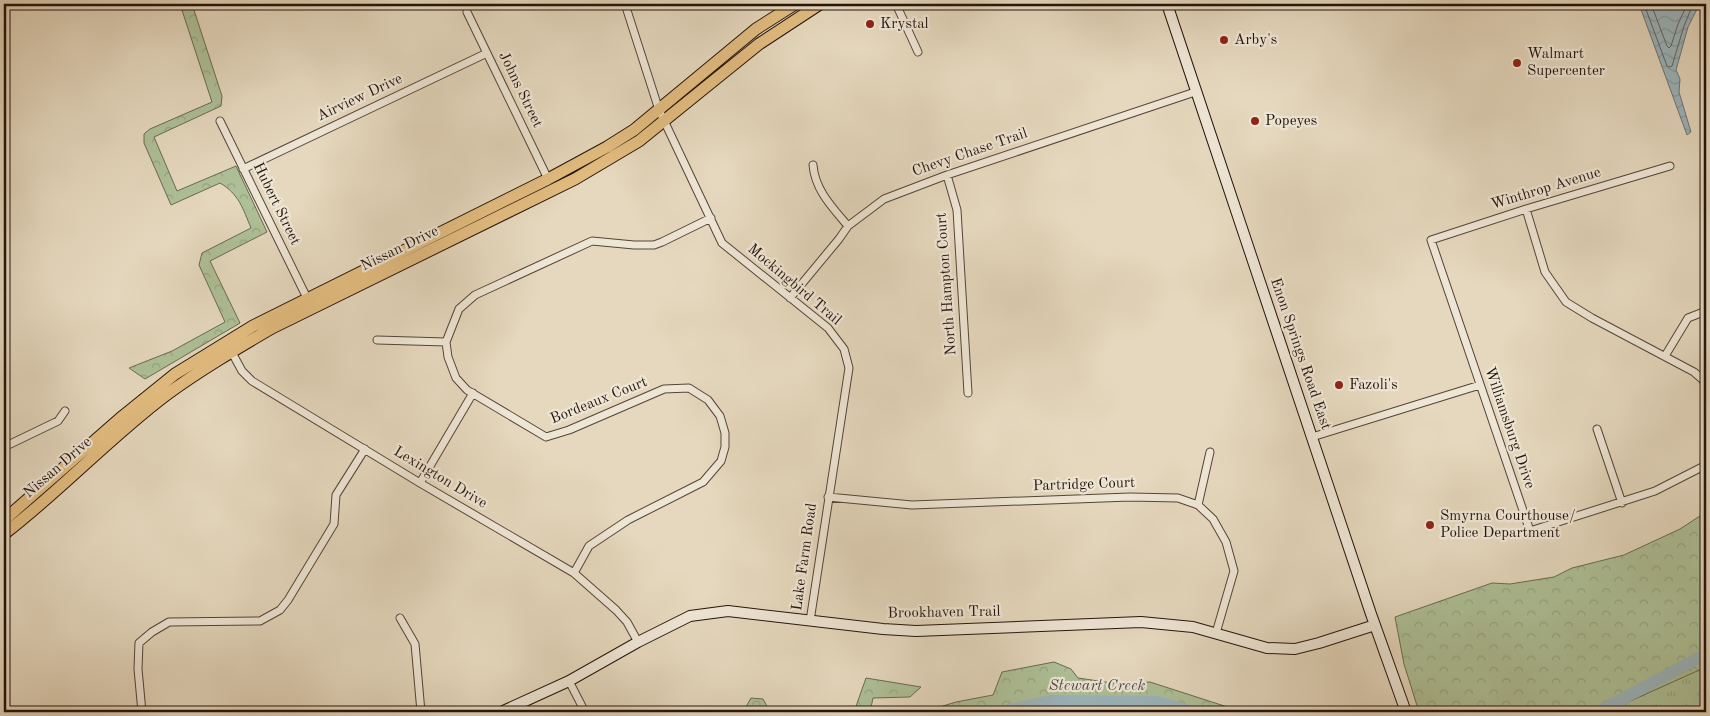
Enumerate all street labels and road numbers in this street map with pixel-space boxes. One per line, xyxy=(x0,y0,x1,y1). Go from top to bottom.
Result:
street label: Johns Street xyxy=(495,50,545,130)
street label: Airview Drive xyxy=(315,72,405,124)
street label: Chevy Chase Trail xyxy=(910,126,1030,180)
street label: Hubert Street xyxy=(250,160,302,248)
street label: Winthrop Avenue xyxy=(1489,165,1603,213)
street label: North Hampton Court xyxy=(935,212,959,356)
street label: Nissan Drive xyxy=(359,224,441,274)
street label: Mockingbird Trail xyxy=(744,242,844,328)
street label: Enon Springs Road East xyxy=(1267,276,1333,432)
street label: Williamsburg Drive xyxy=(1481,365,1537,491)
street label: Bordeaux Court xyxy=(548,375,650,427)
street label: Nissan Drive xyxy=(21,435,95,501)
street label: Lexington Drive xyxy=(391,444,489,512)
street label: Partridge Court xyxy=(1033,476,1135,494)
street label: Lake Farm Road xyxy=(790,502,820,612)
street label: Brookhaven Trail xyxy=(887,605,1001,621)

